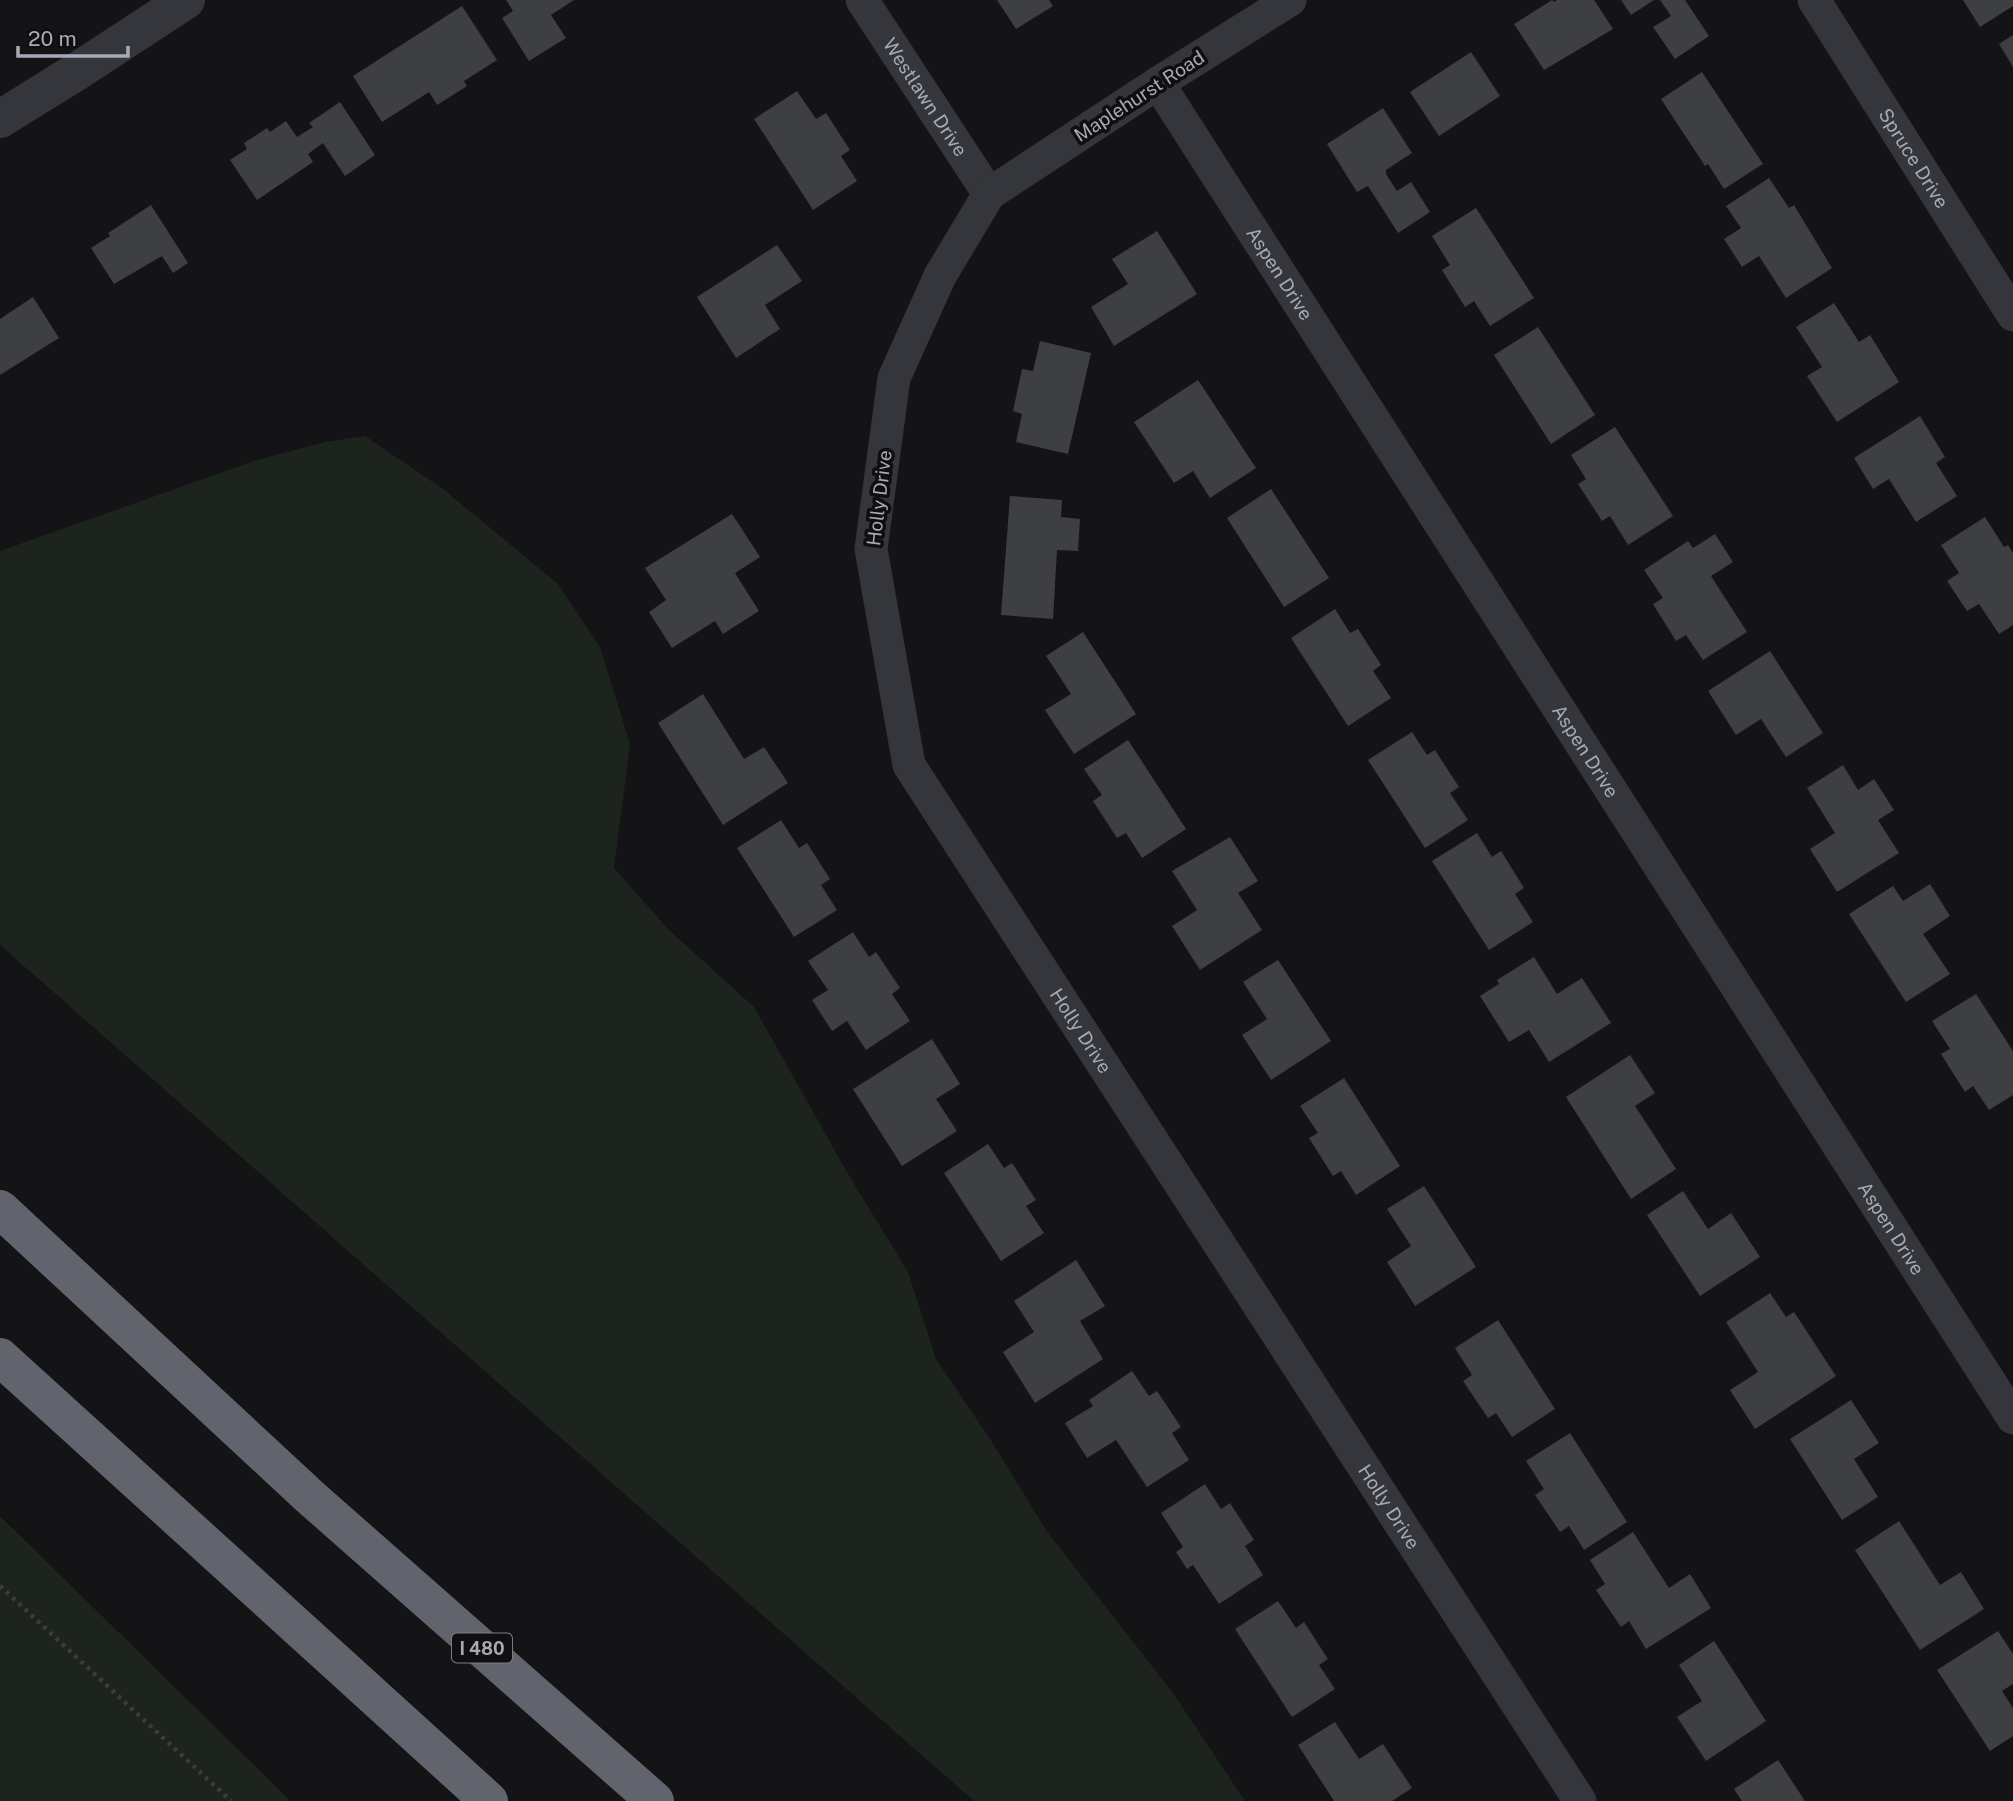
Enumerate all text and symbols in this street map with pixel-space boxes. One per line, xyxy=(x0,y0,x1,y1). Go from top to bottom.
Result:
scale bar xyxy=(18,14,128,58)
text: 20 m xyxy=(28,26,77,51)
street label: Westlawn Drive xyxy=(879,34,972,160)
street label: Maplehurst Road xyxy=(1070,46,1208,146)
street label: Spruce Drive xyxy=(1874,104,1954,212)
street label: Aspen Drive xyxy=(1242,223,1318,324)
street label: Holly Drive xyxy=(862,449,896,547)
street label: Aspen Drive xyxy=(1548,700,1624,801)
street label: Holly Drive xyxy=(1046,984,1117,1077)
street label: Aspen Drive xyxy=(1854,1178,1929,1279)
street label: Holly Drive xyxy=(1354,1460,1425,1553)
road number: I 480 xyxy=(452,1633,512,1662)

